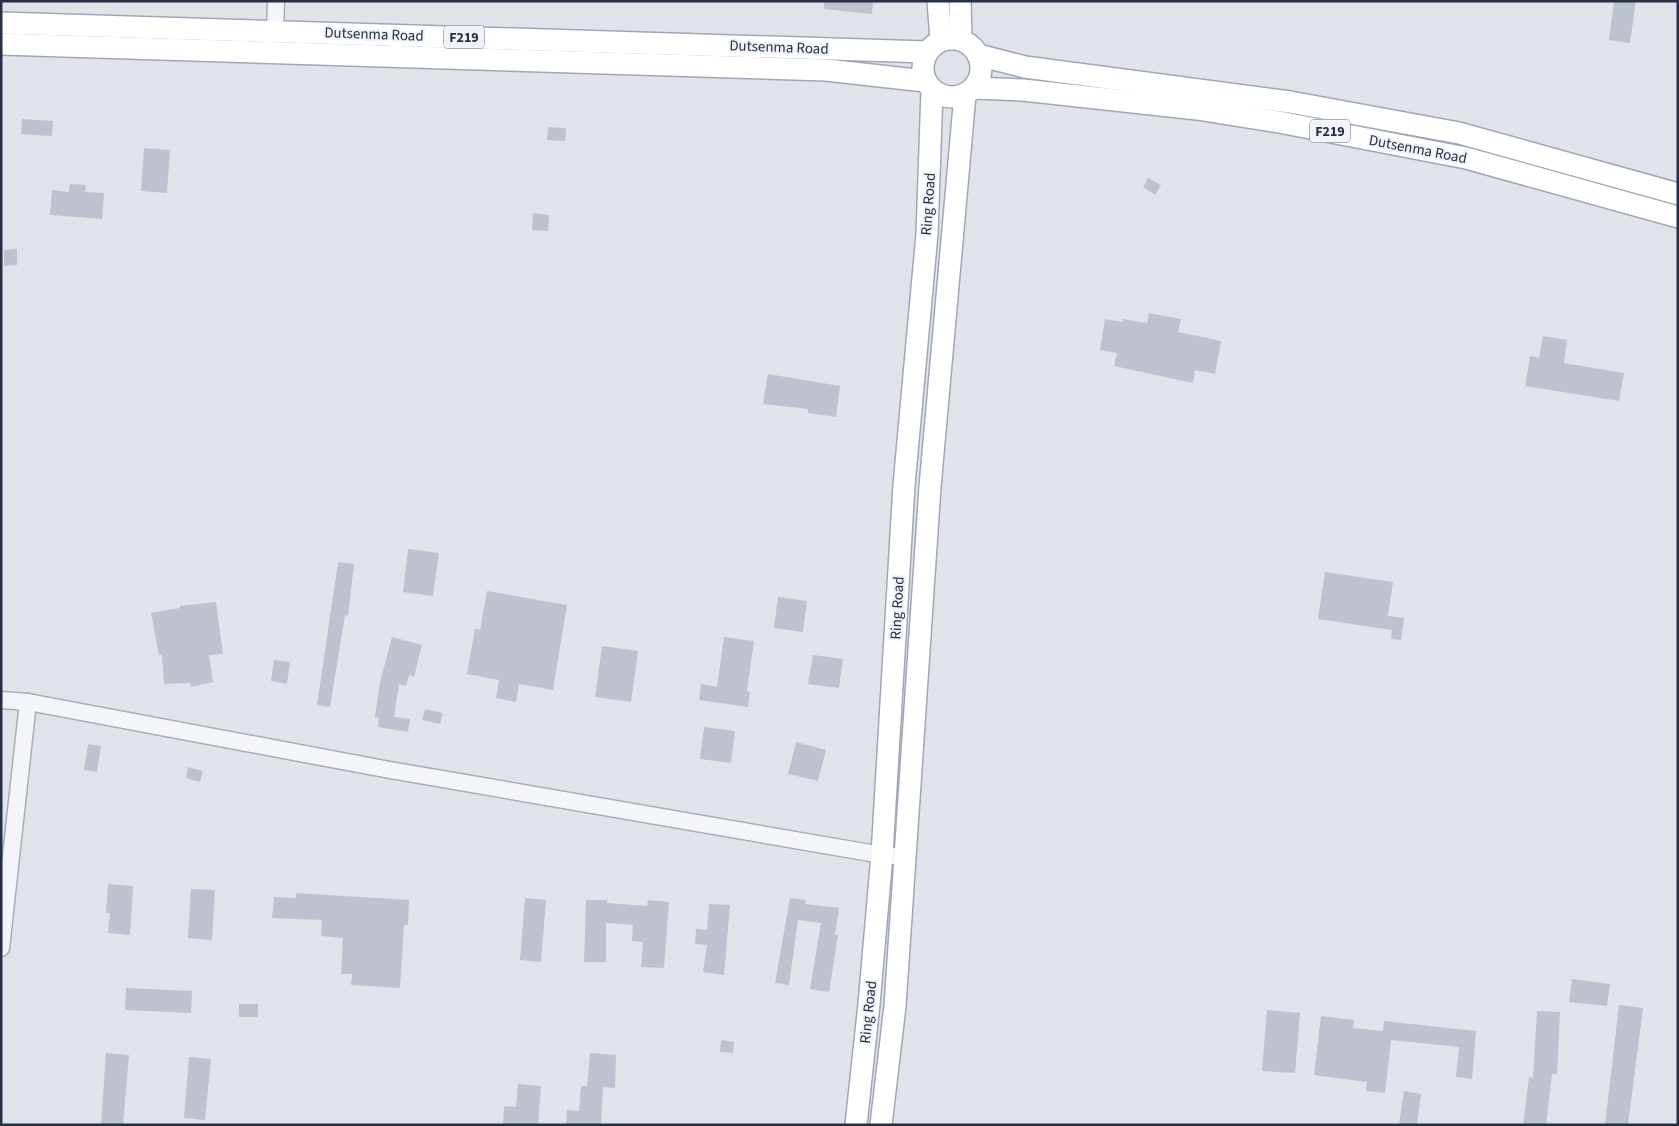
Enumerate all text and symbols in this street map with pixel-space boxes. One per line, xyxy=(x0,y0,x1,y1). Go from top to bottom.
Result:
street label: Dutsenma Road xyxy=(324,22,424,47)
road number: F219 xyxy=(444,26,484,48)
street label: Dutsenma Road xyxy=(729,35,829,60)
road number: F219 xyxy=(1310,120,1350,142)
street label: Dutsenma Road xyxy=(1367,130,1469,169)
street label: Ring Road xyxy=(916,172,941,236)
street label: Ring Road xyxy=(885,576,910,640)
street label: Ring Road xyxy=(855,980,882,1045)

